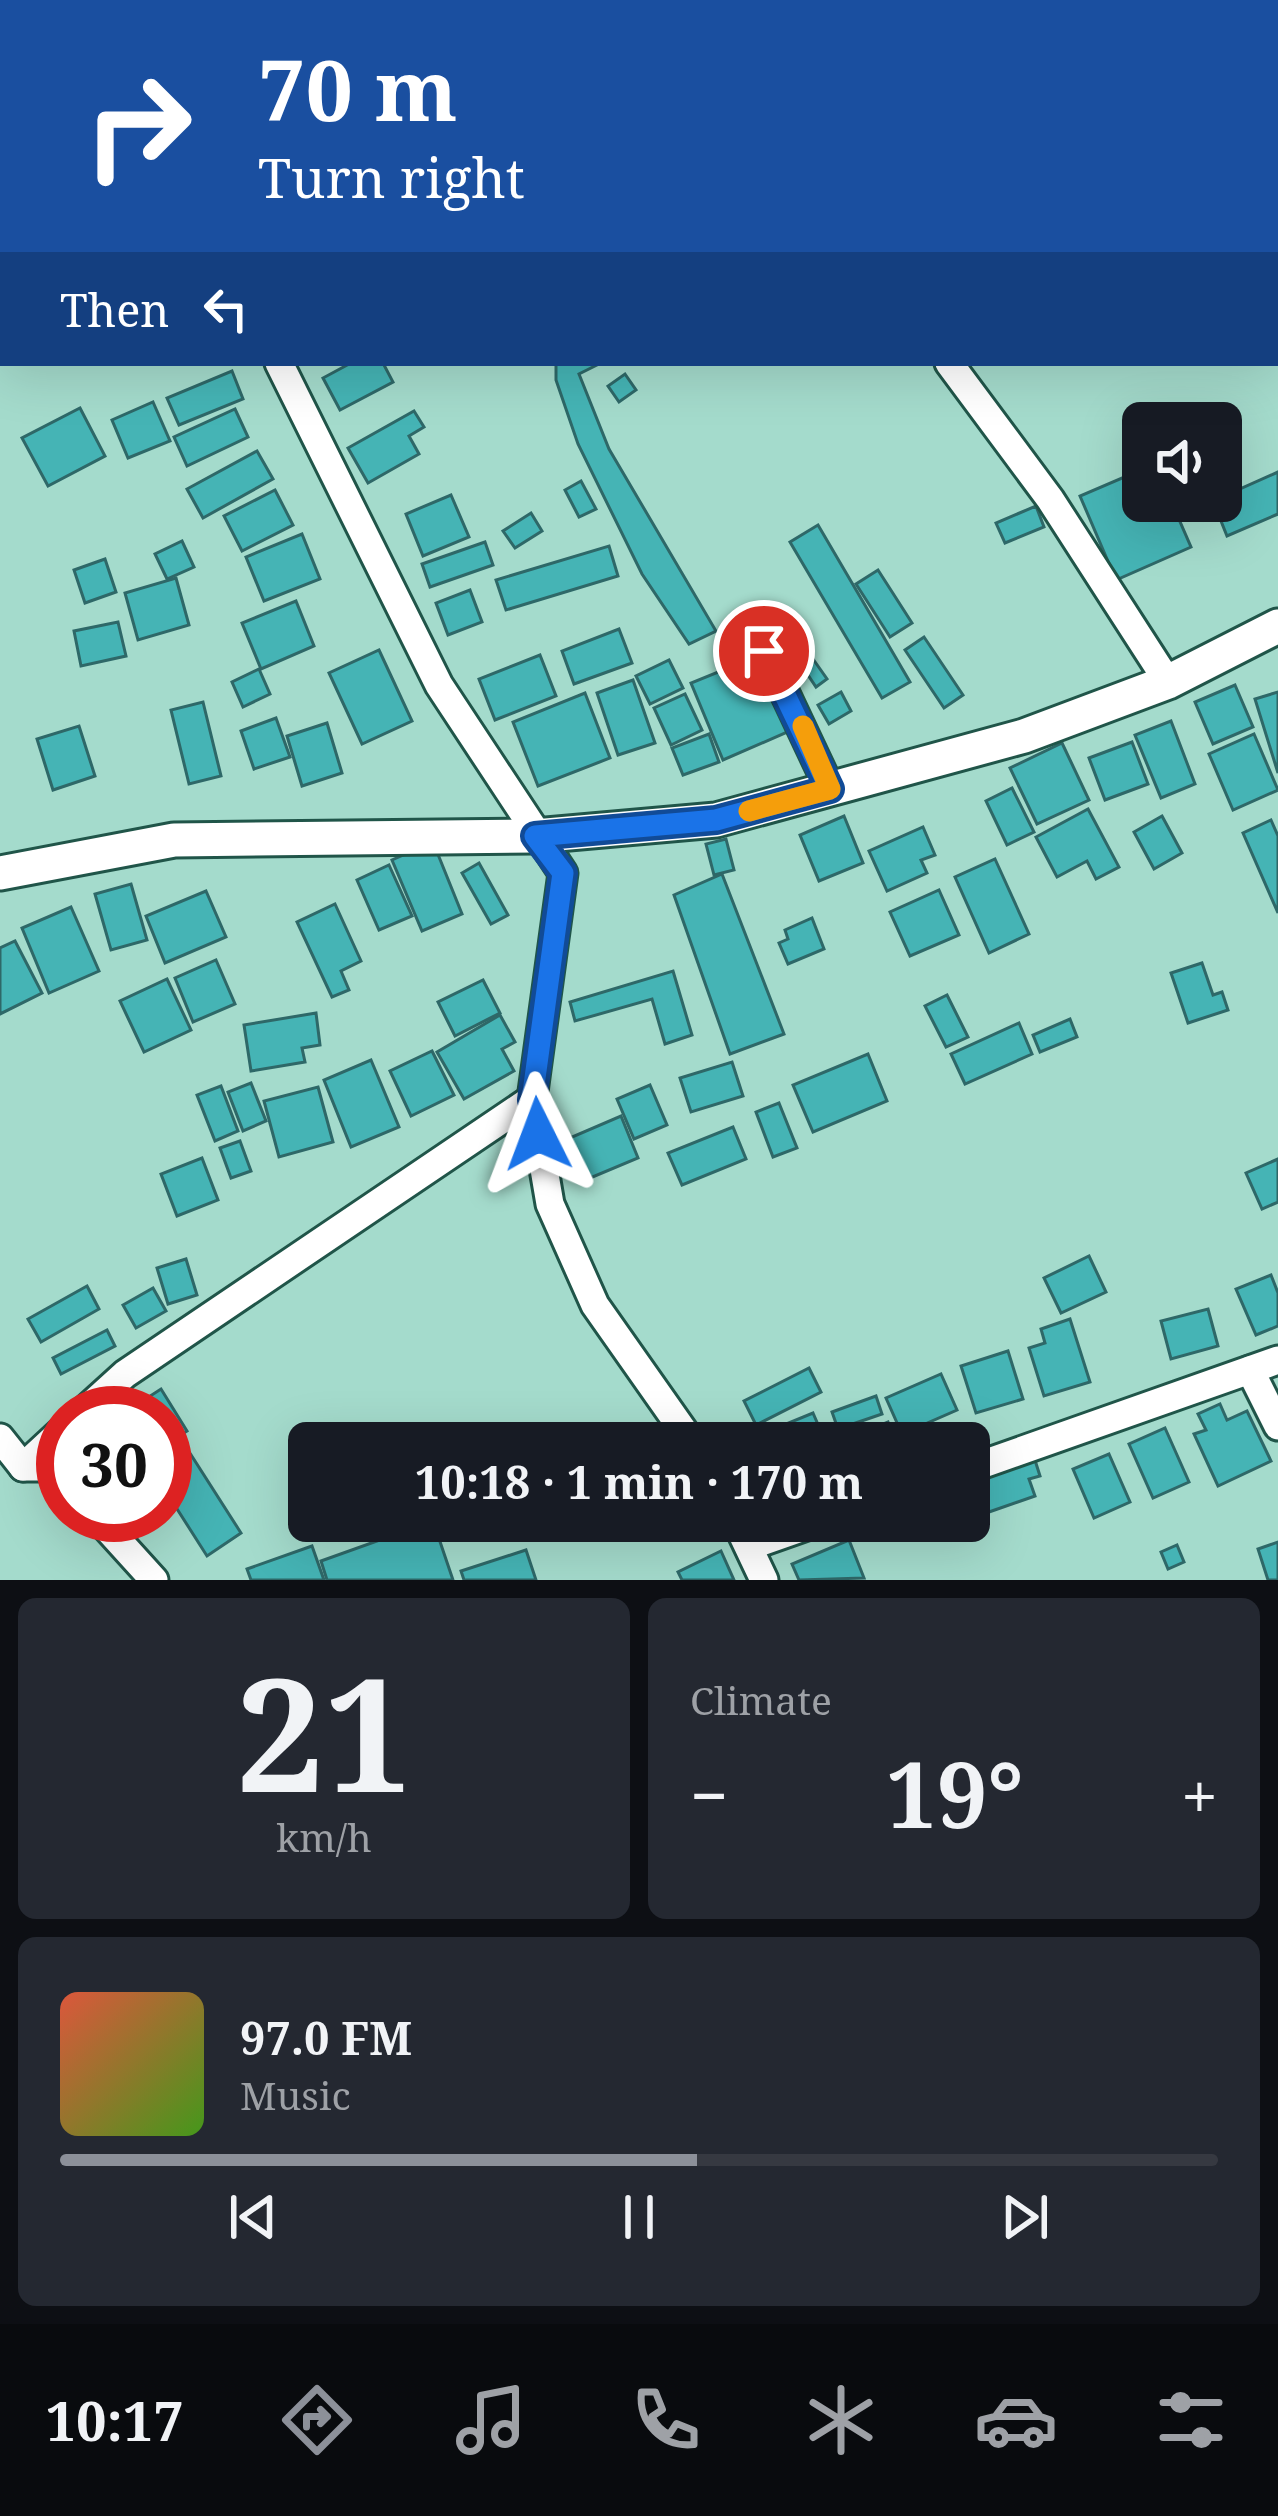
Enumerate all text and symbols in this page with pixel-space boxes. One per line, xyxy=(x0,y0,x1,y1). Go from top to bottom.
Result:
text: 70 m xyxy=(258,31,458,146)
icon: right xyxy=(60,48,216,204)
text: Turn right xyxy=(258,140,525,214)
icon: left xyxy=(193,276,259,342)
text: Then xyxy=(60,279,169,340)
map controls xyxy=(1122,402,1242,522)
button: sound xyxy=(1122,402,1242,522)
pin xyxy=(713,600,815,702)
icon: arrive xyxy=(731,618,797,684)
position arrow xyxy=(475,1071,601,1197)
speed limit sign: 30 xyxy=(36,1386,192,1542)
text: 10:18 · 1 min · 170 m xyxy=(415,1451,863,1512)
text: 21 xyxy=(236,1625,412,1838)
text: Climate xyxy=(690,1673,832,1726)
text: 19° xyxy=(886,1732,1024,1854)
text: − xyxy=(690,1749,728,1839)
text: + xyxy=(1181,1749,1218,1839)
text: km/h xyxy=(276,1810,372,1863)
text: 97.0 FM xyxy=(240,2007,412,2068)
text: Music xyxy=(240,2068,351,2121)
icon: previous xyxy=(220,2184,286,2250)
icon: pause xyxy=(606,2184,672,2250)
icon: next xyxy=(992,2184,1058,2250)
icon: directions xyxy=(275,2378,359,2462)
icon: music xyxy=(449,2378,533,2462)
icon: phone xyxy=(624,2378,708,2462)
icon: climate xyxy=(799,2378,883,2462)
icon: car xyxy=(974,2378,1058,2462)
icon: filters xyxy=(1149,2378,1233,2462)
text: 10:17 xyxy=(45,2383,184,2457)

